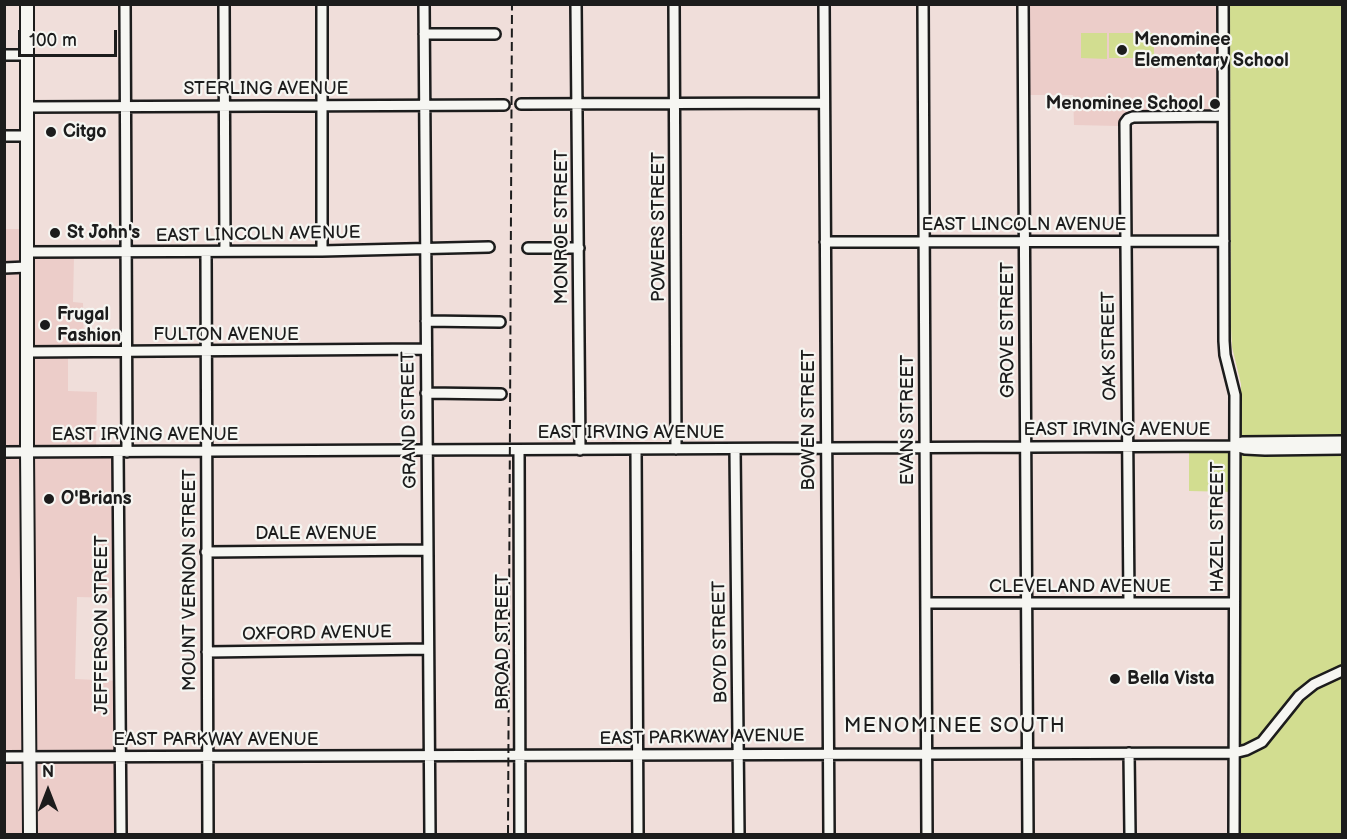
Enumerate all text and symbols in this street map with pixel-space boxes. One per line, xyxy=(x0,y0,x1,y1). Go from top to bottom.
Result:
scale bar xyxy=(21,18,120,56)
place label: Menominee Elementary School xyxy=(1134,29,1289,72)
text: 100 m xyxy=(29,30,77,51)
marker: Menominee Elementary School xyxy=(1115,43,1129,57)
street label: STERLING AVENUE xyxy=(184,78,348,100)
place label: Menominee School xyxy=(1046,93,1203,115)
marker: Menominee School xyxy=(1208,97,1222,111)
place label: Citgo xyxy=(63,121,106,143)
marker: Citgo xyxy=(44,125,58,139)
street label: MONROE STREET xyxy=(551,150,573,304)
street label: POWERS STREET xyxy=(648,152,670,302)
street label: EAST LINCOLN AVENUE xyxy=(922,214,1126,236)
place label: St John's xyxy=(67,222,140,244)
street label: EAST LINCOLN AVENUE xyxy=(155,222,361,248)
marker: St John's xyxy=(48,226,62,240)
street label: GROVE STREET xyxy=(997,262,1019,398)
street label: OAK STREET xyxy=(1098,291,1122,401)
place label: Frugal Fashion xyxy=(57,304,121,346)
marker: Frugal Fashion xyxy=(38,318,52,332)
street label: FULTON AVENUE xyxy=(153,324,299,346)
street label: BOWEN STREET xyxy=(798,350,820,490)
street label: GRAND STREET xyxy=(398,351,422,489)
street label: EVANS STREET xyxy=(897,355,919,485)
street label: EAST IRVING AVENUE xyxy=(1024,419,1210,441)
street label: EAST IRVING AVENUE xyxy=(538,422,724,444)
street label: EAST IRVING AVENUE xyxy=(52,424,238,446)
street label: HAZEL STREET xyxy=(1207,462,1229,592)
street label: MOUNT VERNON STREET xyxy=(179,469,201,691)
place label: O'Brians xyxy=(61,488,132,510)
marker: O'Brians xyxy=(42,492,56,506)
street label: DALE AVENUE xyxy=(255,523,377,545)
street label: JEFFERSON STREET xyxy=(91,535,113,715)
street label: BROAD STREET xyxy=(492,574,514,710)
street label: CLEVELAND AVENUE xyxy=(989,576,1171,598)
street label: BOYD STREET xyxy=(709,581,733,703)
street label: OXFORD AVENUE xyxy=(242,622,392,646)
place label: Bella Vista xyxy=(1127,668,1214,690)
marker: Bella Vista xyxy=(1108,672,1122,686)
district label: MENOMINEE SOUTH xyxy=(844,715,1066,739)
street label: EAST PARKWAY AVENUE xyxy=(599,725,805,751)
street label: EAST PARKWAY AVENUE xyxy=(113,729,319,751)
north arrow xyxy=(18,761,78,821)
text: N xyxy=(42,763,54,782)

